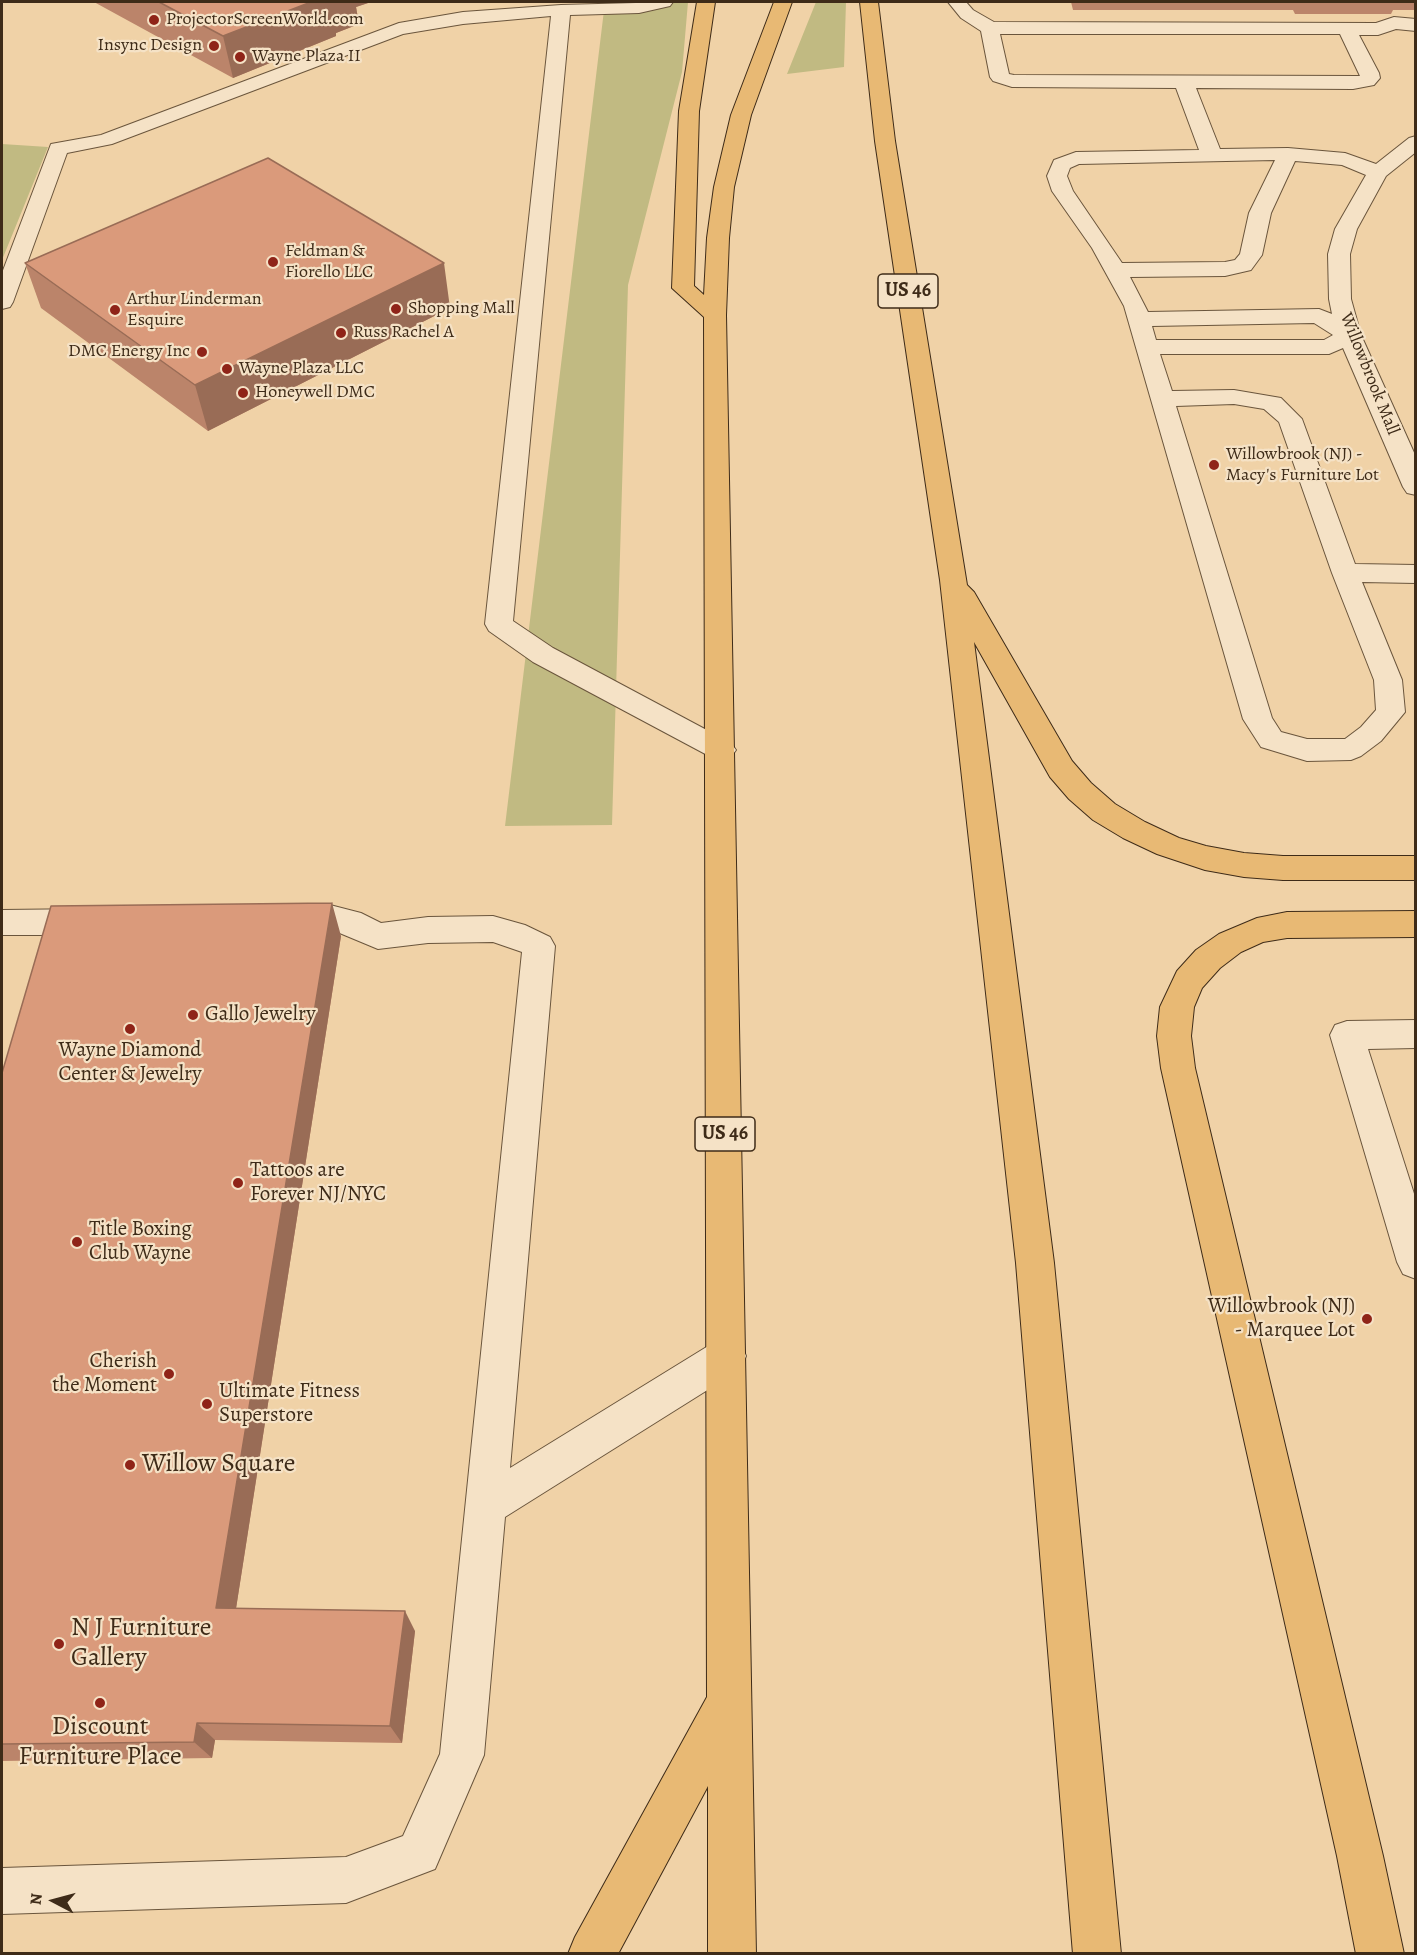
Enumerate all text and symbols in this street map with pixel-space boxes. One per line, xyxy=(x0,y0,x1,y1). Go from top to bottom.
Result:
place label: ProjectorScreenWorld.com xyxy=(166,9,364,31)
marker: ProjectorScreenWorld.com xyxy=(147,13,161,27)
place label: Insync Design xyxy=(98,35,202,57)
marker: Insync Design xyxy=(207,39,221,53)
place label: Wayne Plaza II xyxy=(252,46,361,68)
marker: Wayne Plaza II xyxy=(233,50,247,64)
place label: Feldman & Fiorello LLC xyxy=(285,241,373,284)
marker: Feldman & Fiorello LLC xyxy=(266,255,280,269)
road number: US 46 xyxy=(878,274,938,308)
place label: Arthur Linderman Esquire xyxy=(127,289,262,332)
place label: Shopping Mall xyxy=(408,298,515,320)
marker: Shopping Mall xyxy=(389,302,403,316)
marker: Arthur Linderman Esquire xyxy=(108,303,122,317)
street label: Willowbrook Mall xyxy=(1335,310,1403,438)
place label: Russ Rachel A xyxy=(353,322,454,344)
marker: Russ Rachel A xyxy=(334,326,348,340)
place label: DMC Energy Inc xyxy=(68,341,190,363)
marker: DMC Energy Inc xyxy=(195,345,209,359)
place label: Wayne Plaza LLC xyxy=(239,358,364,380)
marker: Wayne Plaza LLC xyxy=(220,362,234,376)
place label: Honeywell DMC xyxy=(255,382,375,404)
marker: Honeywell DMC xyxy=(236,386,250,400)
place label: Willowbrook (NJ) - Macy's Furniture Lot xyxy=(1226,444,1379,486)
marker: Willowbrook (NJ) - Macy's Furniture Lot xyxy=(1207,458,1221,472)
place label: Gallo Jewelry xyxy=(205,1002,316,1028)
marker: Gallo Jewelry xyxy=(186,1008,200,1022)
marker: Wayne Diamond Center & Jewelry xyxy=(123,1022,137,1036)
place label: Wayne Diamond Center & Jewelry xyxy=(58,1038,202,1088)
road number: US 46 xyxy=(695,1117,755,1151)
place label: Tattoos are Forever NJ/NYC xyxy=(250,1158,386,1208)
marker: Tattoos are Forever NJ/NYC xyxy=(231,1176,245,1190)
place label: Title Boxing Club Wayne xyxy=(89,1217,192,1267)
marker: Title Boxing Club Wayne xyxy=(70,1235,84,1249)
place label: Willowbrook (NJ) - Marquee Lot xyxy=(1208,1294,1355,1344)
marker: Willowbrook (NJ) - Marquee Lot xyxy=(1360,1312,1374,1326)
place label: Cherish the Moment xyxy=(52,1349,157,1399)
marker: Cherish the Moment xyxy=(162,1367,176,1381)
place label: Ultimate Fitness Superstore xyxy=(219,1379,360,1429)
marker: Ultimate Fitness Superstore xyxy=(200,1397,214,1411)
place label: Willow Square xyxy=(142,1449,295,1481)
marker: Willow Square xyxy=(123,1458,137,1472)
place label: N J Furniture Gallery xyxy=(71,1613,211,1674)
marker: N J Furniture Gallery xyxy=(52,1637,66,1651)
marker: Discount Furniture Place xyxy=(93,1696,107,1710)
place label: Discount Furniture Place xyxy=(18,1712,182,1774)
north arrow xyxy=(24,1871,84,1931)
text: N xyxy=(25,1892,48,1906)

